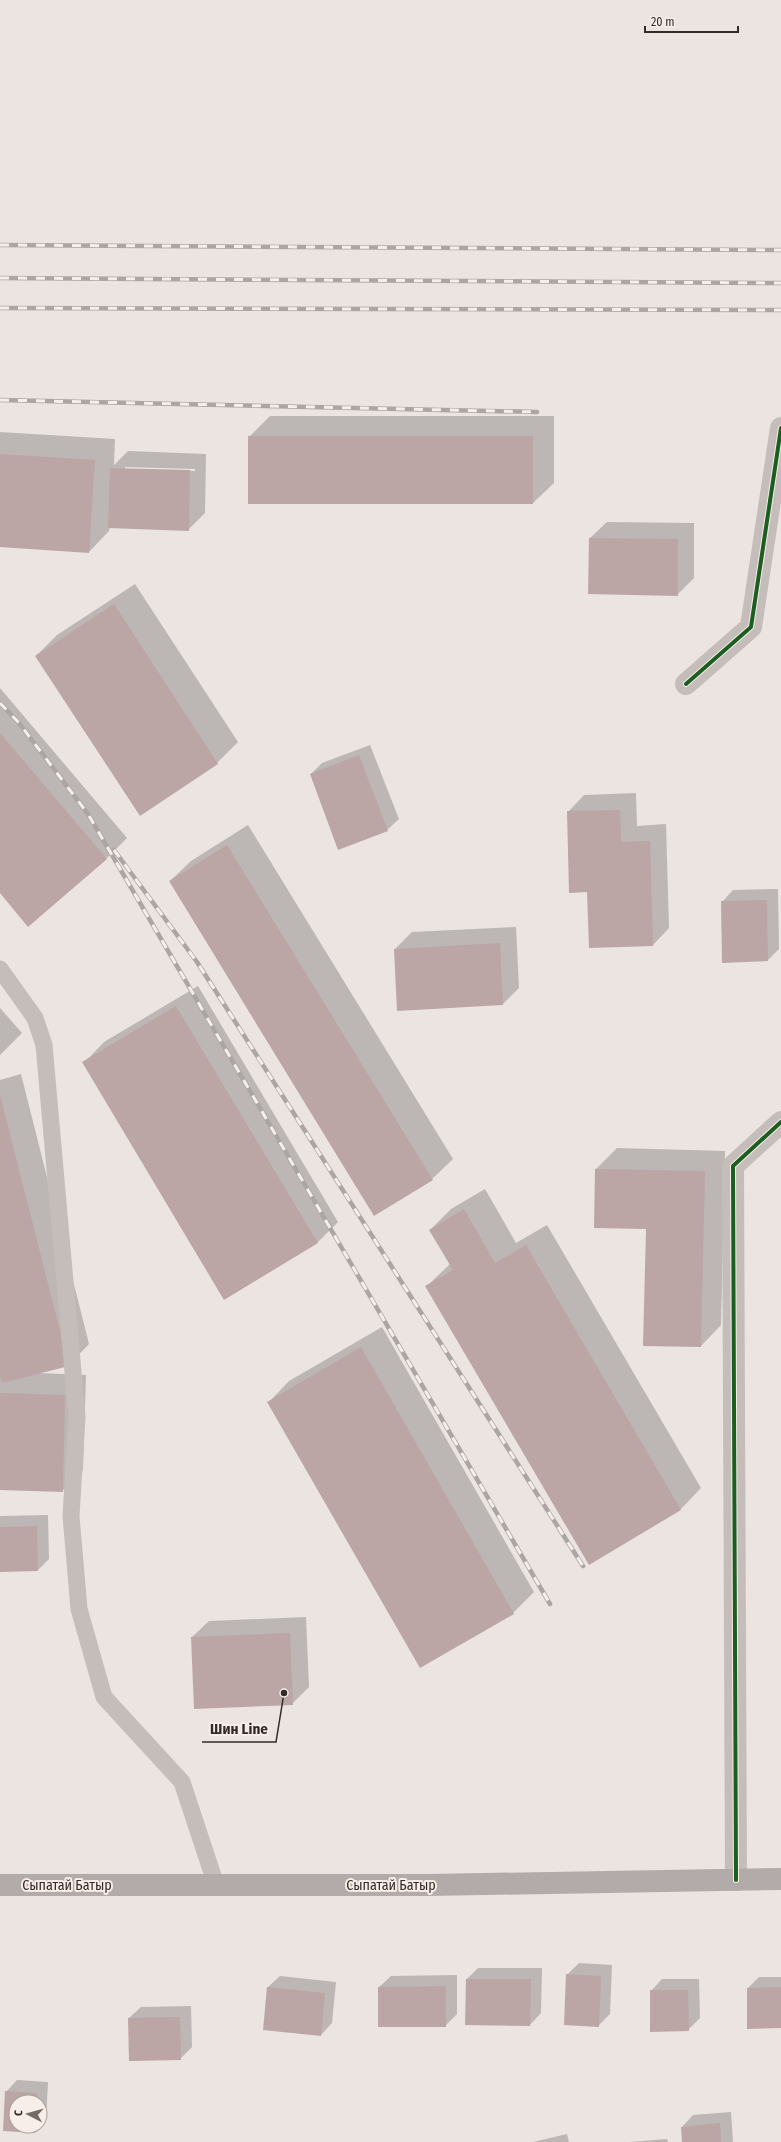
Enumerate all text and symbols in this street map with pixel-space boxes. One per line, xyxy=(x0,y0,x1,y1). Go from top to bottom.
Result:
scale bar xyxy=(645,8,738,34)
text: 20 m xyxy=(651,15,675,29)
callout: Шин Line xyxy=(202,1715,276,1742)
text: Шин Line xyxy=(210,1720,268,1738)
street label: Сыпатай Батыр xyxy=(22,1877,112,1894)
street label: Сыпатай Батыр xyxy=(346,1877,436,1894)
north arrow xyxy=(8,2094,48,2134)
text: С xyxy=(12,2109,25,2117)

